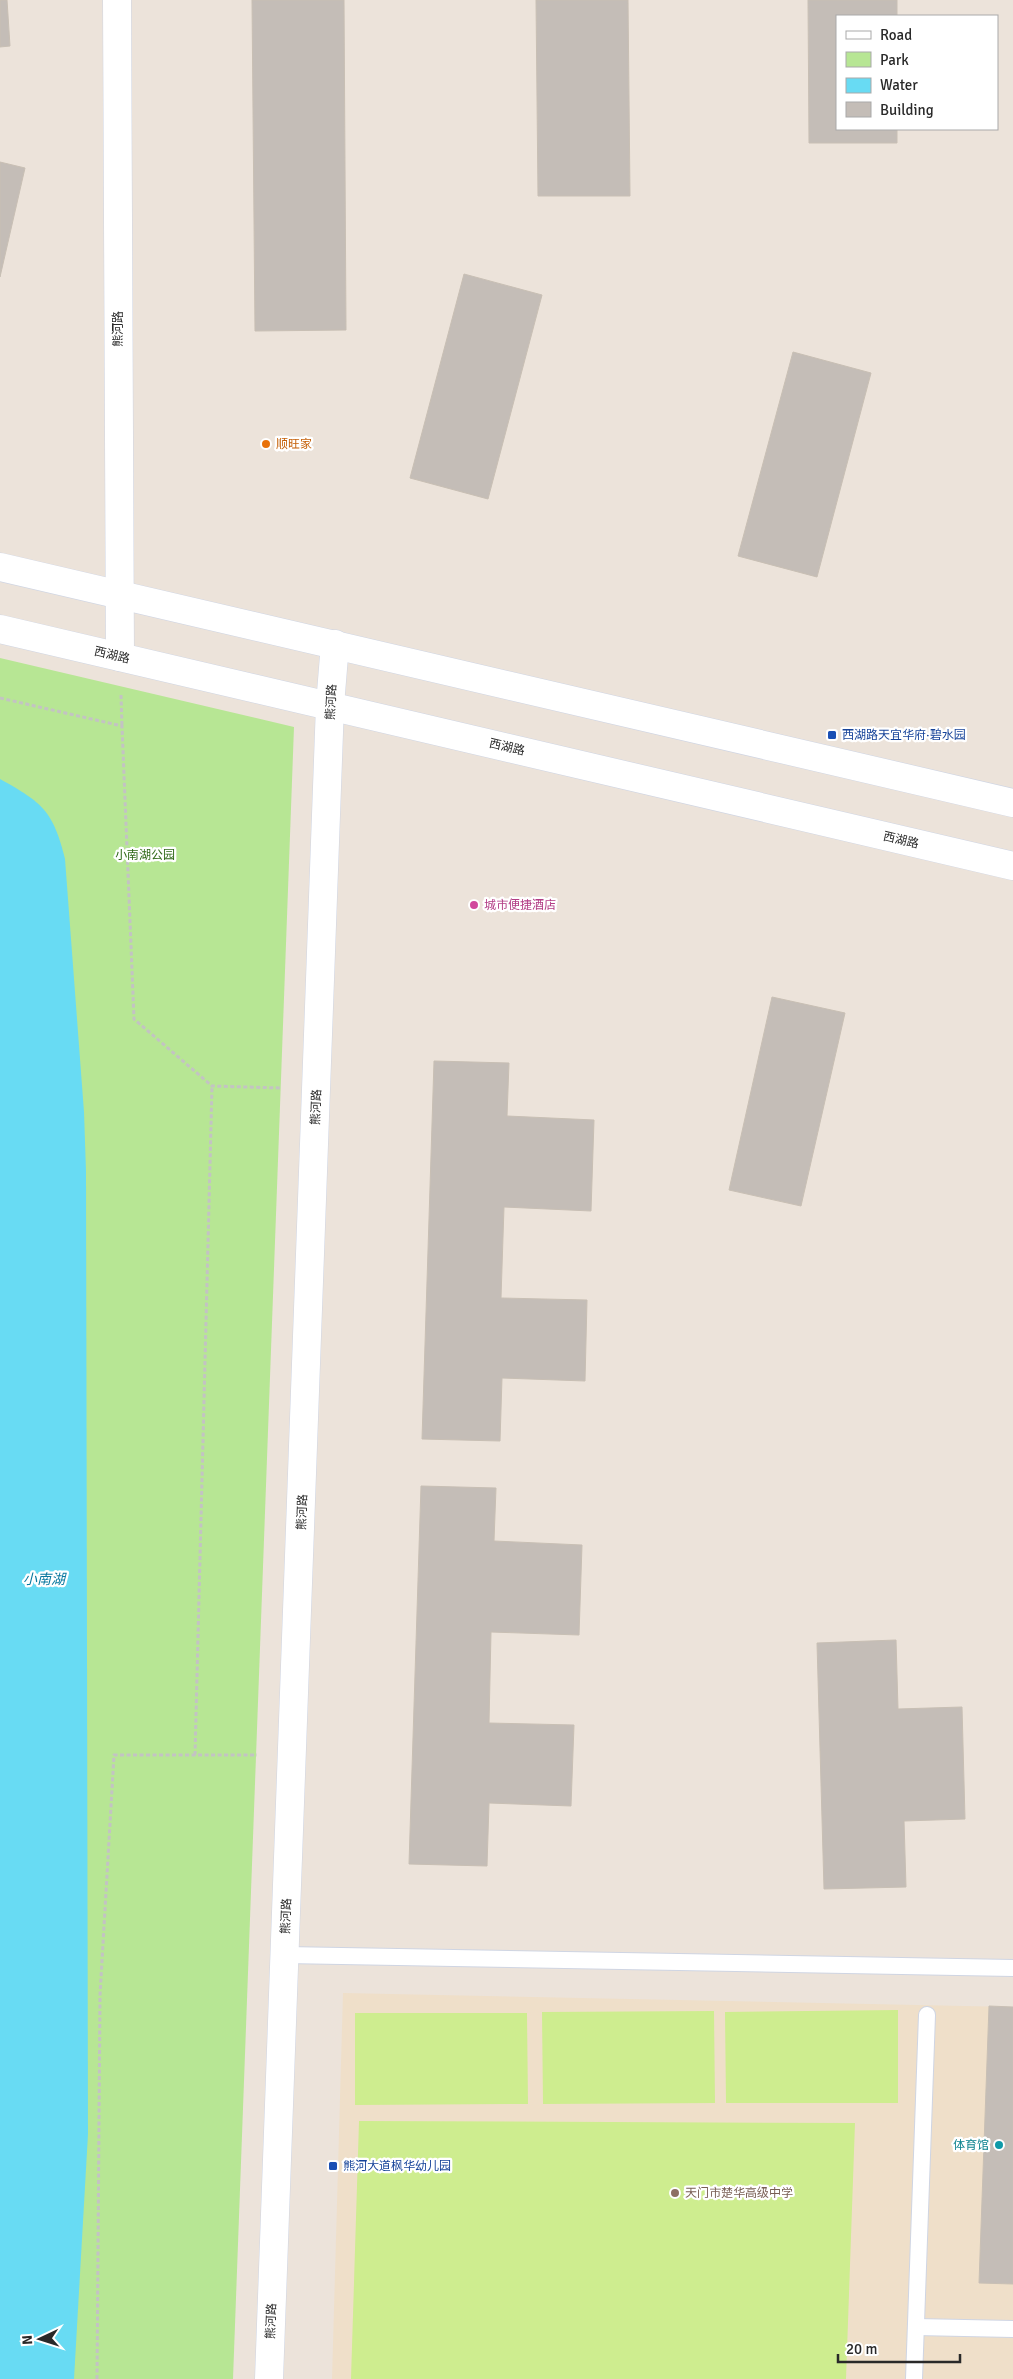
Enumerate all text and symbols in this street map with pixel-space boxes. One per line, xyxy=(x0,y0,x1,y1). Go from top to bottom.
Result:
legend xyxy=(836,15,998,130)
text: Road xyxy=(880,26,912,44)
text: Park xyxy=(880,51,909,69)
text: Water xyxy=(880,76,918,94)
text: Building xyxy=(880,101,934,119)
street label: 熊河路 xyxy=(111,311,126,347)
place label: 顺旺家 xyxy=(276,437,312,452)
marker: 顺旺家 xyxy=(260,438,272,450)
street label: 西湖路 xyxy=(93,644,131,667)
street label: 熊河路 xyxy=(323,684,340,720)
place label: 西湖路天宜华府·碧水园 xyxy=(842,728,966,743)
marker: 西湖路天宜华府·碧水园 xyxy=(826,729,838,741)
street label: 西湖路 xyxy=(488,736,526,759)
street label: 西湖路 xyxy=(882,829,920,852)
park label: 小南湖公园 xyxy=(115,848,175,863)
place label: 城市便捷酒店 xyxy=(484,898,556,913)
marker: 城市便捷酒店 xyxy=(468,899,480,911)
street label: 熊河路 xyxy=(308,1089,325,1125)
street label: 熊河路 xyxy=(294,1494,311,1530)
water label: 小南湖 xyxy=(23,1571,67,1588)
street label: 熊河路 xyxy=(278,1898,295,1934)
place label: 体育馆 xyxy=(953,2138,989,2153)
marker: 体育馆 xyxy=(993,2139,1005,2151)
place label: 熊河大道枫华幼儿园 xyxy=(343,2159,451,2174)
marker: 熊河大道枫华幼儿园 xyxy=(327,2160,339,2172)
place label: 天门市楚华高级中学 xyxy=(685,2186,793,2201)
marker: 天门市楚华高级中学 xyxy=(669,2187,681,2199)
street label: 熊河路 xyxy=(263,2303,280,2339)
north arrow xyxy=(15,2314,65,2364)
scale bar xyxy=(838,2332,960,2364)
text: N xyxy=(19,2334,36,2345)
text: 20 m xyxy=(846,2340,877,2358)

